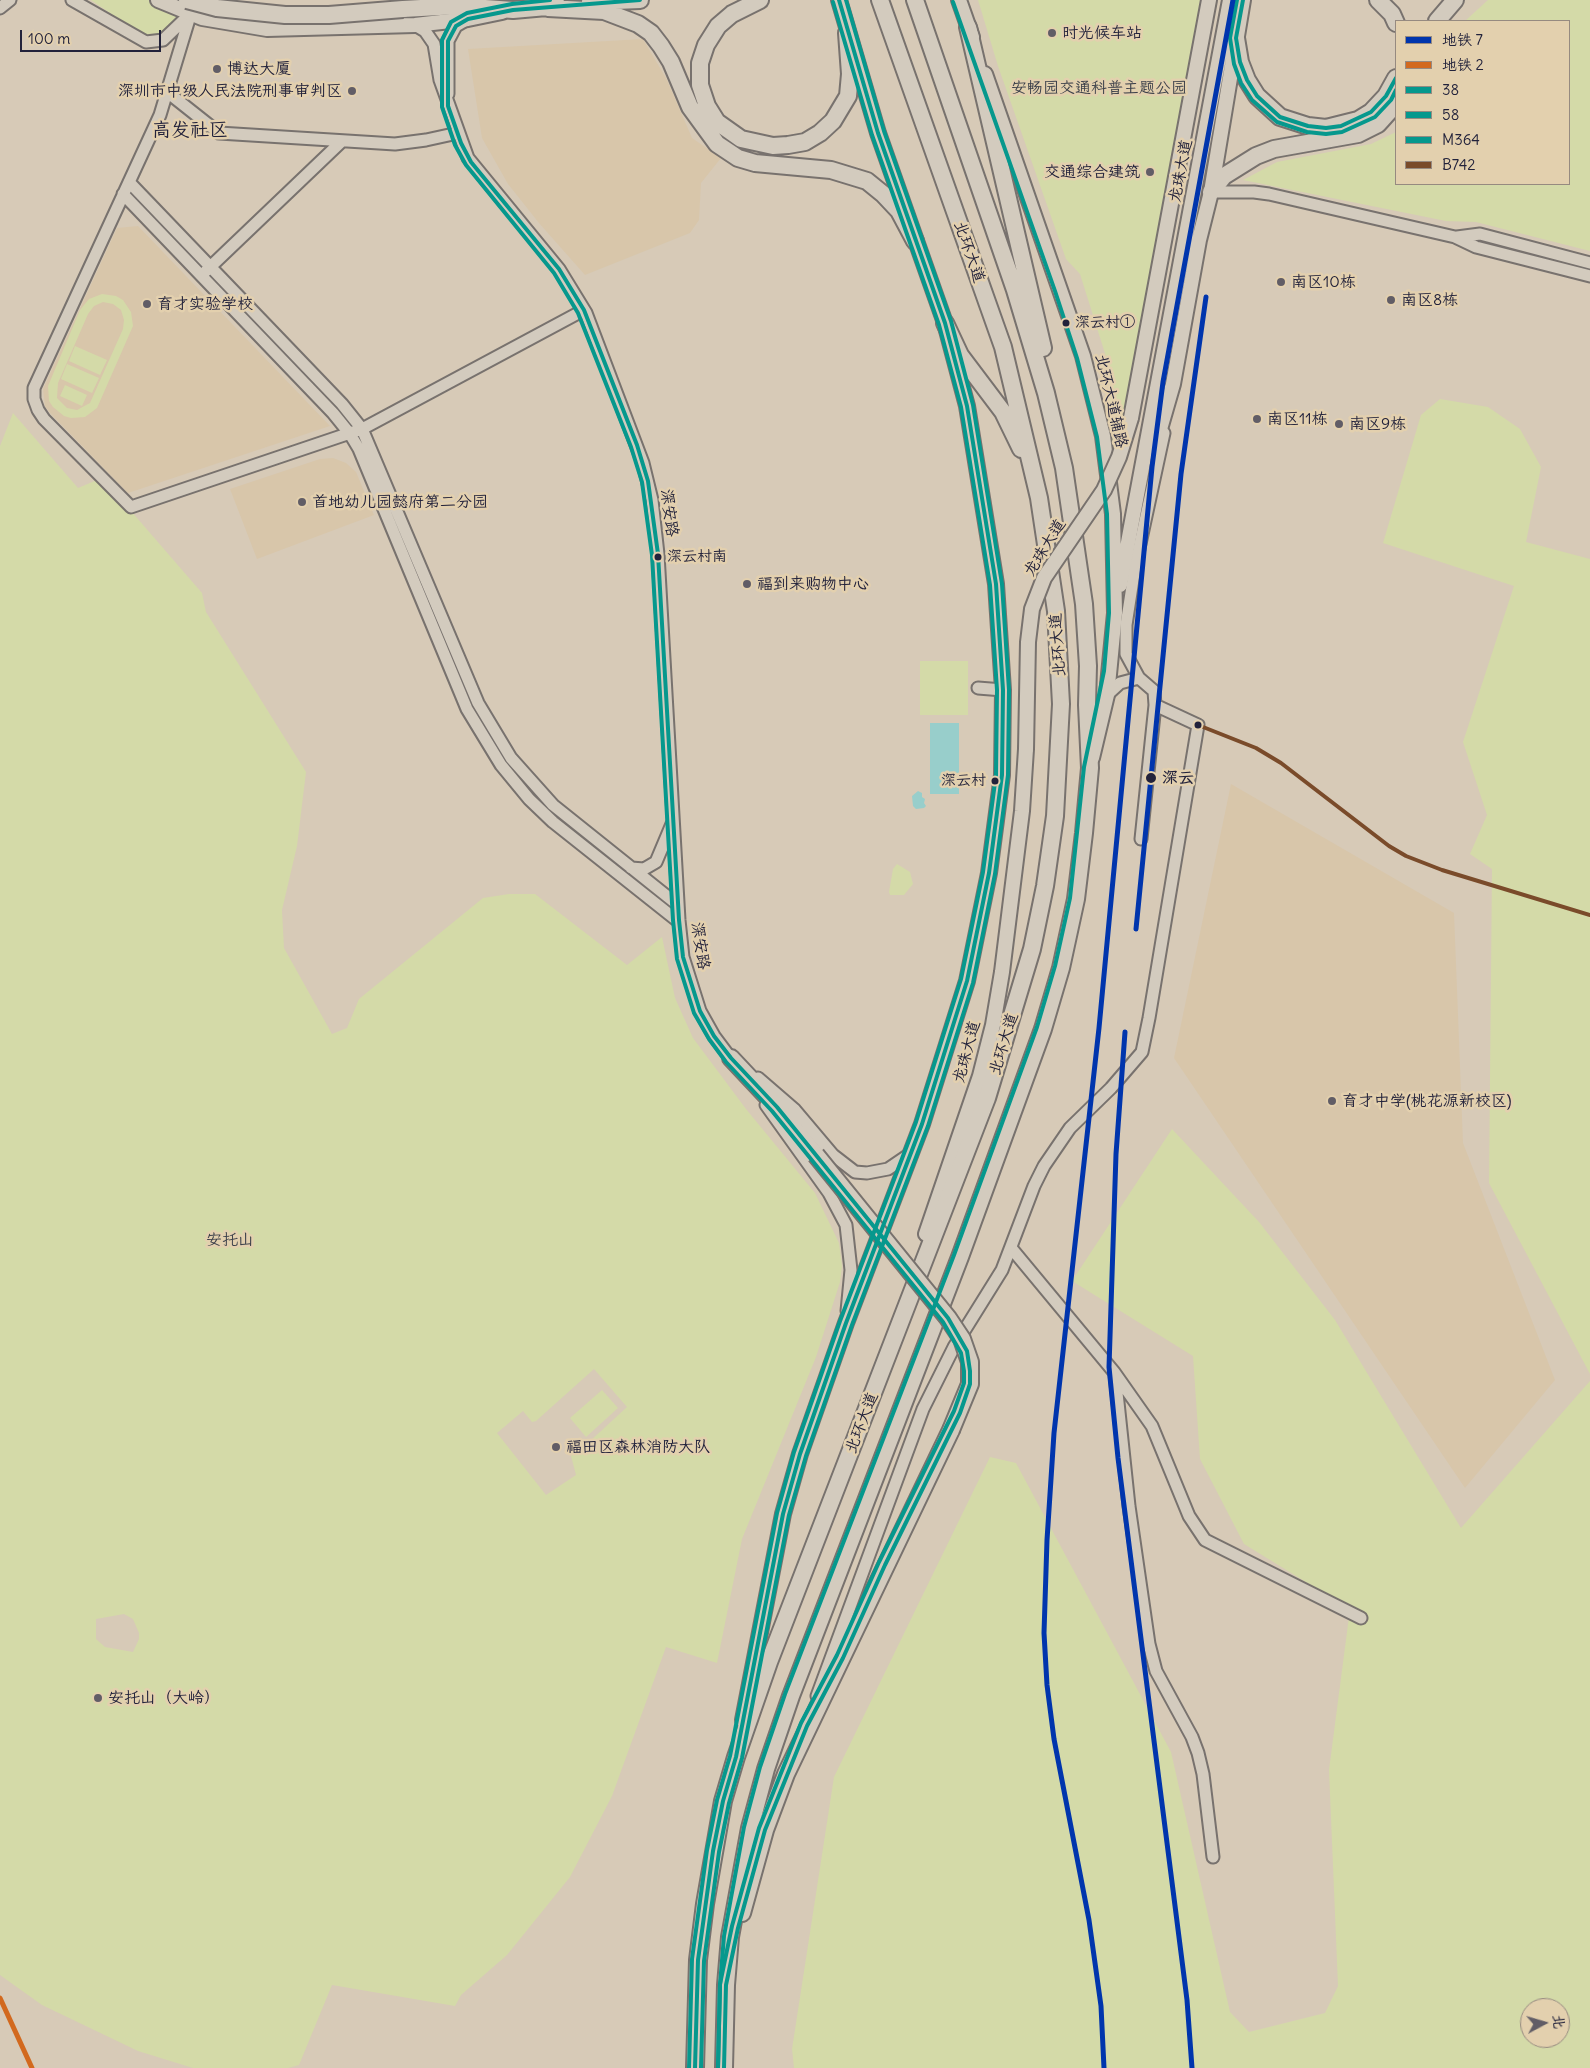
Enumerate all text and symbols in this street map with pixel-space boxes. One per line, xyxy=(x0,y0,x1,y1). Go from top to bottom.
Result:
scale bar xyxy=(22,20,164,52)
legend xyxy=(1395,20,1570,185)
place label: 时光候车站 xyxy=(1062,23,1142,43)
marker: 时光候车站 xyxy=(1046,27,1058,39)
text: 100 m xyxy=(28,29,70,48)
text: 地铁 7 xyxy=(1442,30,1483,49)
text: 地铁 2 xyxy=(1442,55,1484,74)
place label: 博达大厦 xyxy=(227,59,291,79)
marker: 博达大厦 xyxy=(211,63,223,75)
park label: 安畅园交通科普主题公园 xyxy=(1011,78,1187,98)
text: 38 xyxy=(1442,80,1459,99)
place label: 深圳市中级人民法院刑事审判区 xyxy=(118,81,342,101)
marker: 深圳市中级人民法院刑事审判区 xyxy=(346,85,358,97)
text: 58 xyxy=(1442,105,1459,124)
district label: 高发社区 xyxy=(152,120,228,142)
text: M364 xyxy=(1442,130,1480,149)
street label: 龙珠大道 xyxy=(1165,138,1197,204)
text: B742 xyxy=(1442,155,1476,174)
place label: 交通综合建筑 xyxy=(1044,162,1140,182)
marker: 交通综合建筑 xyxy=(1144,166,1156,178)
street label: 北环大道 xyxy=(950,219,988,285)
place label: 南区10栋 xyxy=(1291,272,1356,292)
marker: 南区10栋 xyxy=(1275,276,1287,288)
place label: 南区8栋 xyxy=(1401,290,1458,310)
place label: 育才实验学校 xyxy=(157,294,253,314)
marker: 南区8栋 xyxy=(1385,294,1397,306)
marker: 育才实验学校 xyxy=(141,298,153,310)
place label: 深云村① xyxy=(1075,314,1135,332)
marker: 深云村① xyxy=(1061,318,1071,328)
street label: 北环大道辅路 xyxy=(1091,352,1131,450)
place label: 南区11栋 xyxy=(1267,409,1328,429)
marker: 南区11栋 xyxy=(1251,413,1263,425)
place label: 南区9栋 xyxy=(1349,414,1406,434)
marker: 南区9栋 xyxy=(1333,418,1345,430)
street label: 深安路 xyxy=(656,488,682,538)
place label: 首地幼儿园懿府第二分园 xyxy=(312,492,488,512)
marker: 首地幼儿园懿府第二分园 xyxy=(296,496,308,508)
street label: 龙珠大道 xyxy=(1020,516,1070,580)
place label: 深云村南 xyxy=(667,548,727,566)
marker: 深云村南 xyxy=(653,552,663,562)
place label: 福到来购物中心 xyxy=(757,574,869,594)
marker: 福到来购物中心 xyxy=(741,578,753,590)
street label: 北环大道 xyxy=(1046,612,1070,678)
unlabelled marker xyxy=(1193,720,1203,730)
place label: 深云 xyxy=(1162,768,1194,788)
marker: 深云 xyxy=(1144,771,1158,785)
place label: 深云村 xyxy=(941,772,986,790)
marker: 深云村 xyxy=(990,776,1000,786)
street label: 深安路 xyxy=(687,921,713,971)
street label: 北环大道 xyxy=(985,1011,1023,1077)
street label: 龙珠大道 xyxy=(949,1019,985,1085)
place label: 育才中学(桃花源新校区) xyxy=(1342,1091,1512,1111)
marker: 育才中学(桃花源新校区) xyxy=(1326,1095,1338,1107)
park label: 安托山 xyxy=(206,1230,254,1250)
street label: 北环大道 xyxy=(842,1390,882,1456)
place label: 福田区森林消防大队 xyxy=(566,1437,710,1457)
marker: 福田区森林消防大队 xyxy=(550,1441,562,1453)
place label: 安托山（大岭） xyxy=(108,1688,220,1708)
marker: 安托山（大岭） xyxy=(92,1692,104,1704)
north arrow xyxy=(1520,1998,1570,2048)
text: 北 xyxy=(1549,2014,1569,2029)

